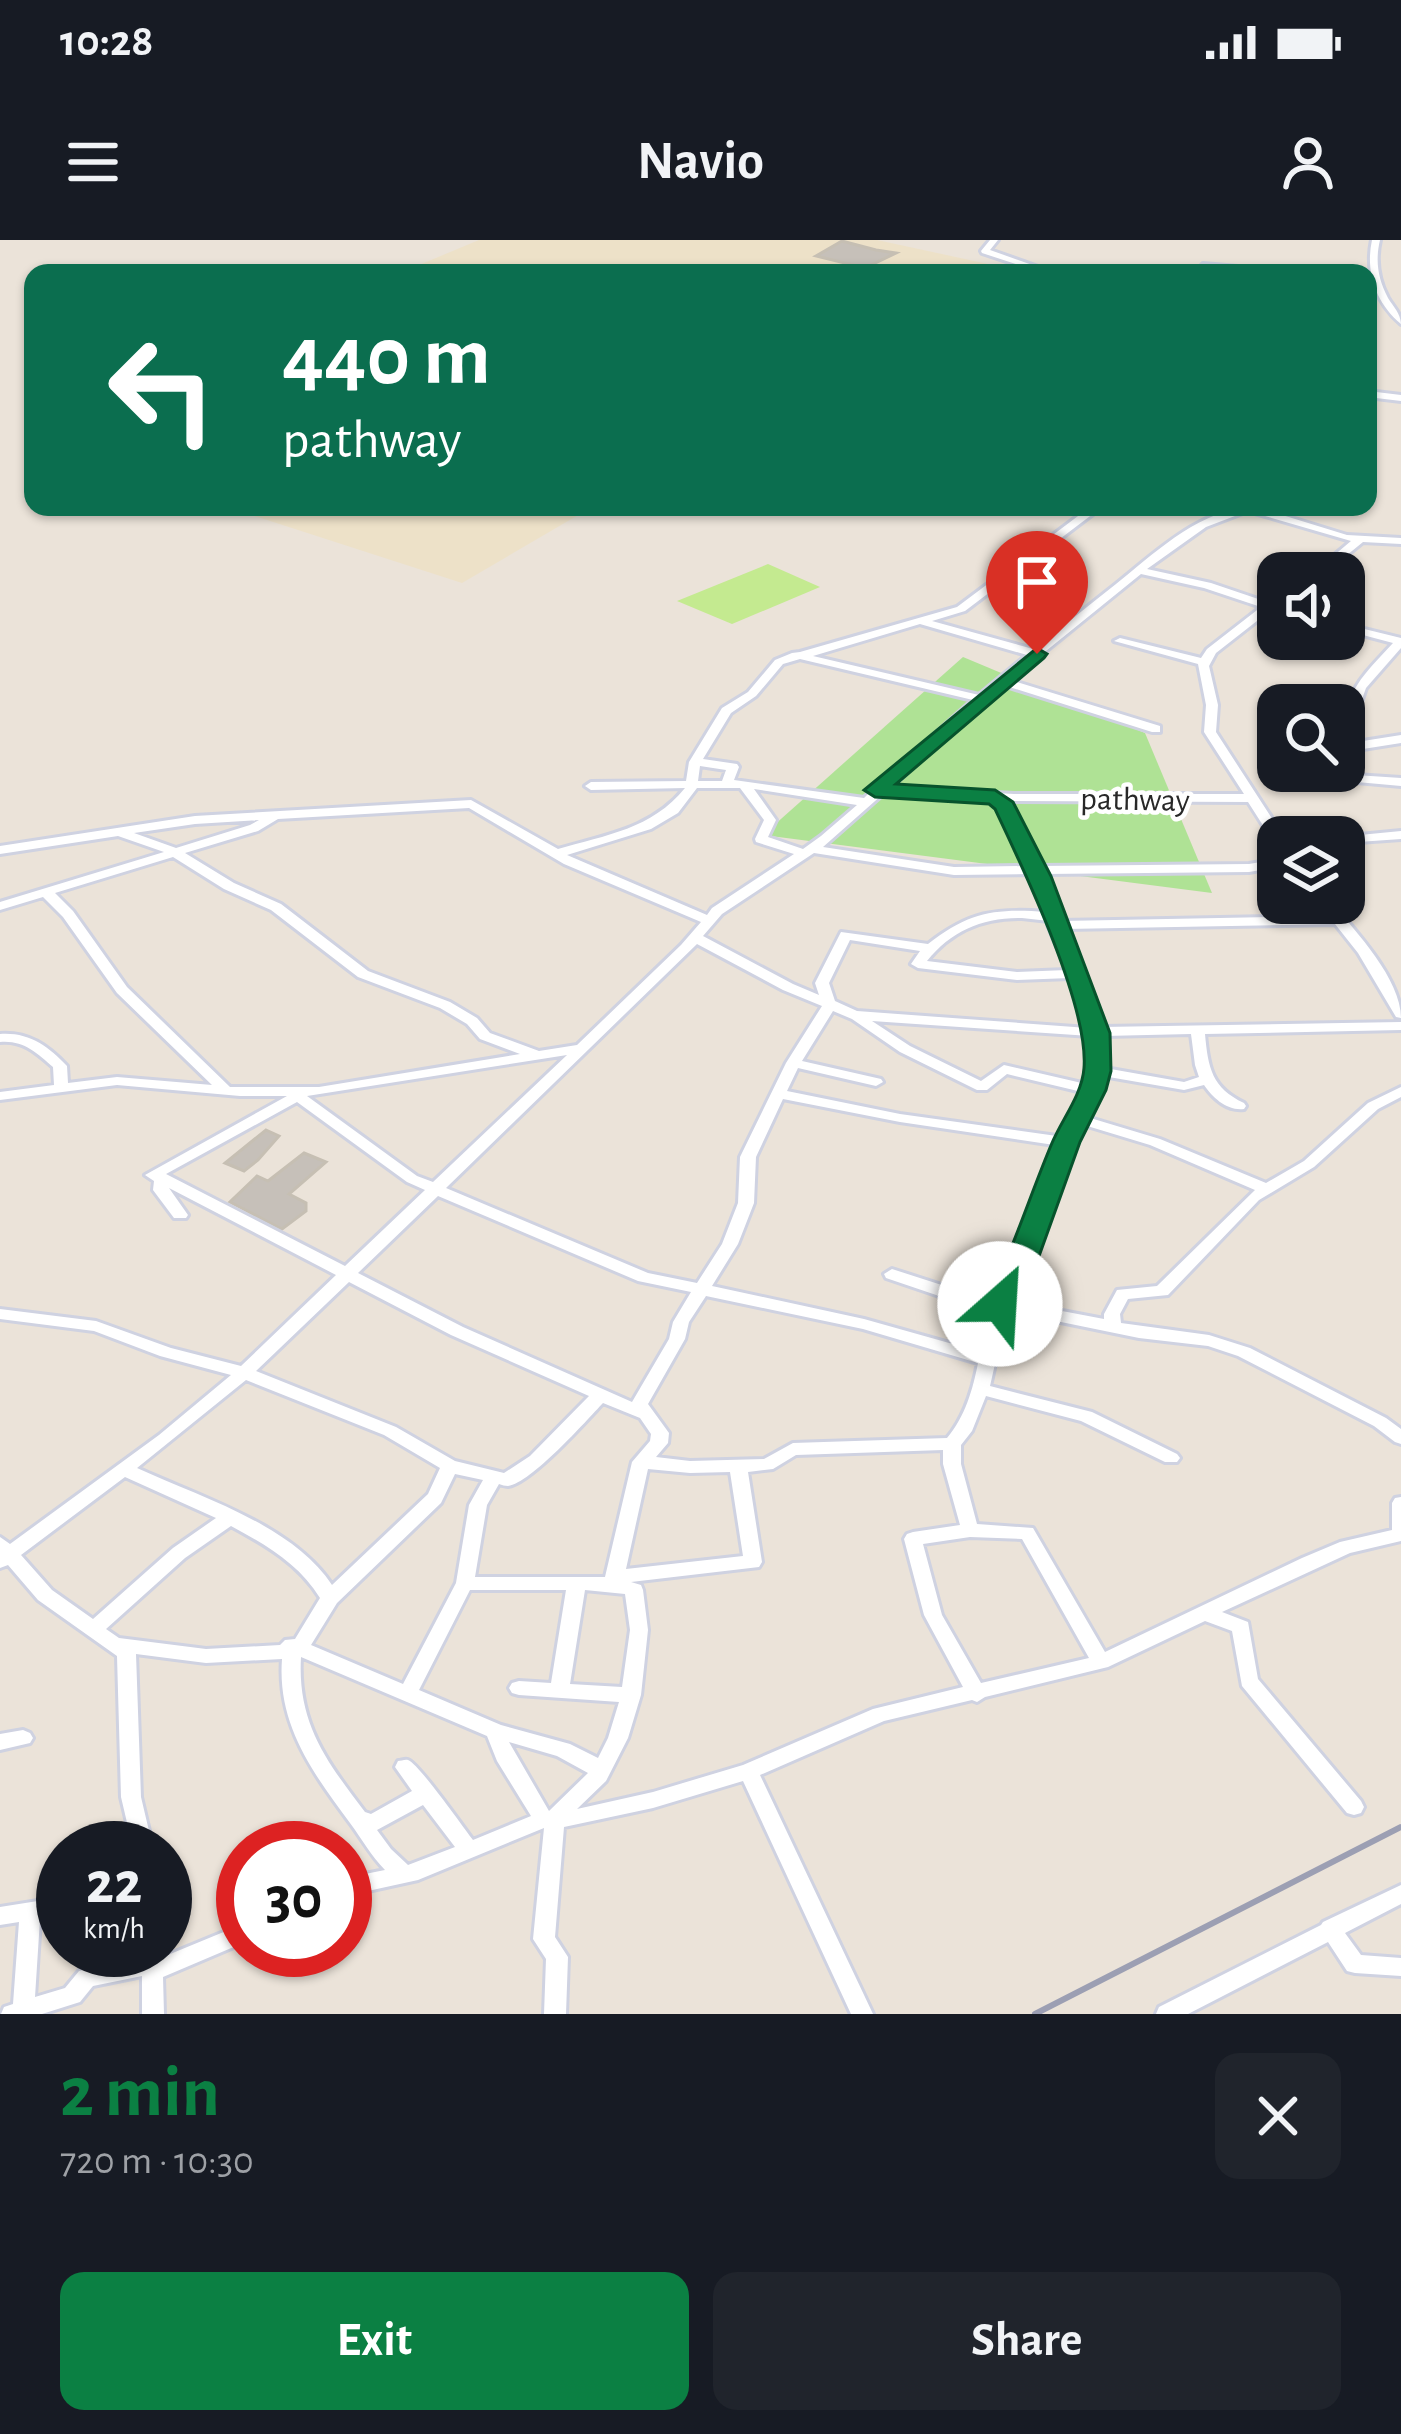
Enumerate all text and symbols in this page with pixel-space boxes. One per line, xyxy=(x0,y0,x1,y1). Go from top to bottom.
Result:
text: 10:28 xyxy=(60,19,153,64)
icon: menu xyxy=(60,129,126,195)
icon: person xyxy=(1275,129,1341,195)
text: Navio xyxy=(637,135,764,189)
icon: left xyxy=(84,312,240,468)
text: 440 m xyxy=(282,316,491,400)
text: pathway xyxy=(282,414,462,468)
pin xyxy=(986,531,1088,654)
icon: arrive xyxy=(1004,549,1070,615)
map controls xyxy=(1257,552,1365,924)
button: sound xyxy=(1257,552,1365,660)
button: search xyxy=(1257,684,1365,792)
street label: pathway xyxy=(1080,783,1190,818)
button: layers xyxy=(1257,816,1365,924)
position arrow xyxy=(937,1241,1063,1367)
speed limit sign: 30 xyxy=(216,1821,372,1977)
text: 22 xyxy=(86,1854,142,1914)
text: km/h xyxy=(83,1914,145,1944)
button: close xyxy=(1215,2053,1341,2179)
text: 2 min xyxy=(60,2057,220,2129)
text: 720 m · 10:30 xyxy=(60,2142,254,2181)
button: Exit xyxy=(60,2272,689,2410)
button: Share xyxy=(713,2272,1341,2410)

